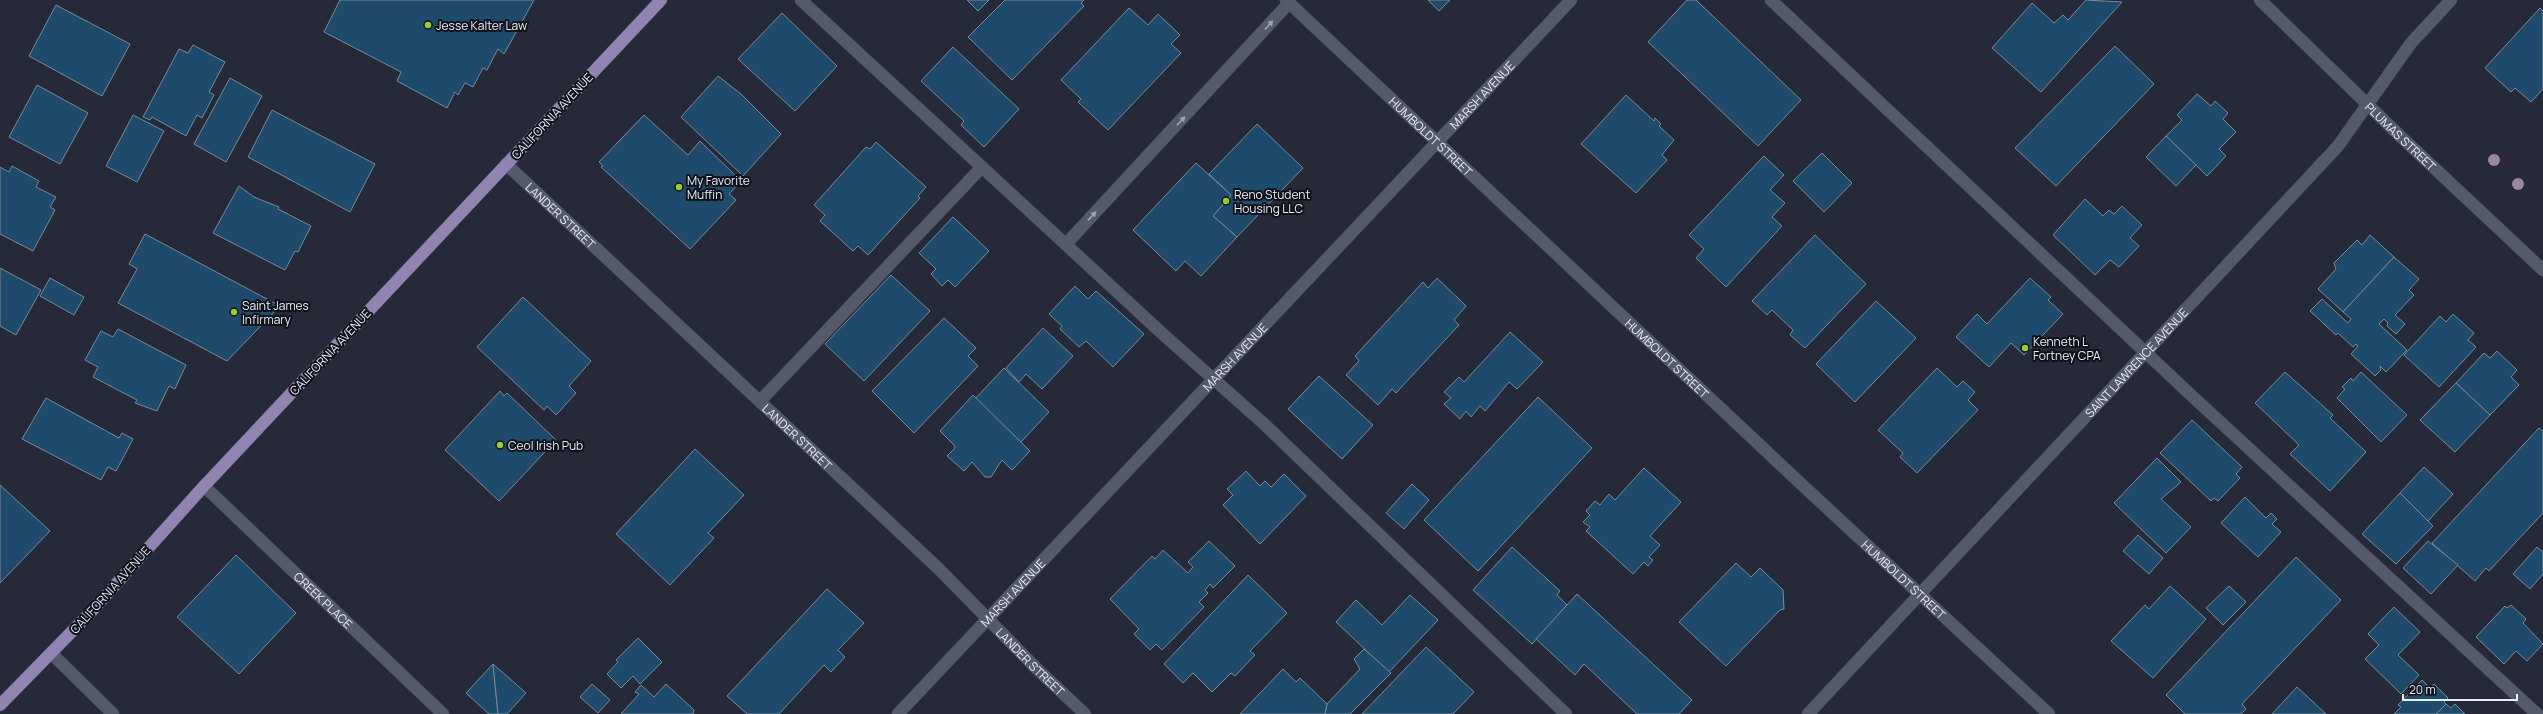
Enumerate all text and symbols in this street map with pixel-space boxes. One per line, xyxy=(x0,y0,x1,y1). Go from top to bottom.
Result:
place label: Jesse Kalter Law xyxy=(436,17,527,34)
marker: Jesse Kalter Law xyxy=(423,20,433,30)
one-way arrow xyxy=(1265,20,1274,30)
street label: MARSH AVENUE xyxy=(1445,57,1518,132)
street label: CALIFORNIA AVENUE xyxy=(507,69,597,163)
street label: HUMBOLDT STREET xyxy=(1385,93,1477,180)
street label: PLUMAS STREET xyxy=(2362,98,2441,175)
one-way arrow xyxy=(1176,116,1185,125)
place label: My Favorite Muffin xyxy=(687,172,750,203)
street label: LANDER STREET xyxy=(522,178,600,253)
marker: My Favorite Muffin xyxy=(674,182,684,192)
place label: Reno Student Housing LLC xyxy=(1234,186,1310,217)
marker: Reno Student Housing LLC xyxy=(1221,196,1231,206)
one-way arrow xyxy=(1088,210,1097,221)
place label: Saint James Infirmary xyxy=(242,297,309,328)
street label: SAINT LAWRENCE AVENUE xyxy=(2081,304,2192,421)
street label: CALIFORNIA AVENUE xyxy=(285,305,375,399)
marker: Saint James Infirmary xyxy=(229,307,239,317)
street label: HUMBOLDT STREET xyxy=(1622,315,1713,402)
street label: MARSH AVENUE xyxy=(1199,319,1271,394)
place label: Kenneth L Fortney CPA xyxy=(2033,333,2101,364)
marker: Kenneth L Fortney CPA xyxy=(2020,343,2030,353)
street label: LANDER STREET xyxy=(759,400,837,474)
place label: Ceol Irish Pub xyxy=(508,437,583,454)
marker: Ceol Irish Pub xyxy=(495,440,505,450)
street label: HUMBOLDT STREET xyxy=(1858,536,1950,623)
street label: CALIFORNIA AVENUE xyxy=(66,542,154,637)
street label: MARSH AVENUE xyxy=(976,555,1049,630)
street label: CREEK PLACE xyxy=(290,568,357,632)
street label: LANDER STREET xyxy=(993,624,1069,700)
scale bar xyxy=(2403,676,2517,702)
text: 20 m xyxy=(2409,681,2436,698)

